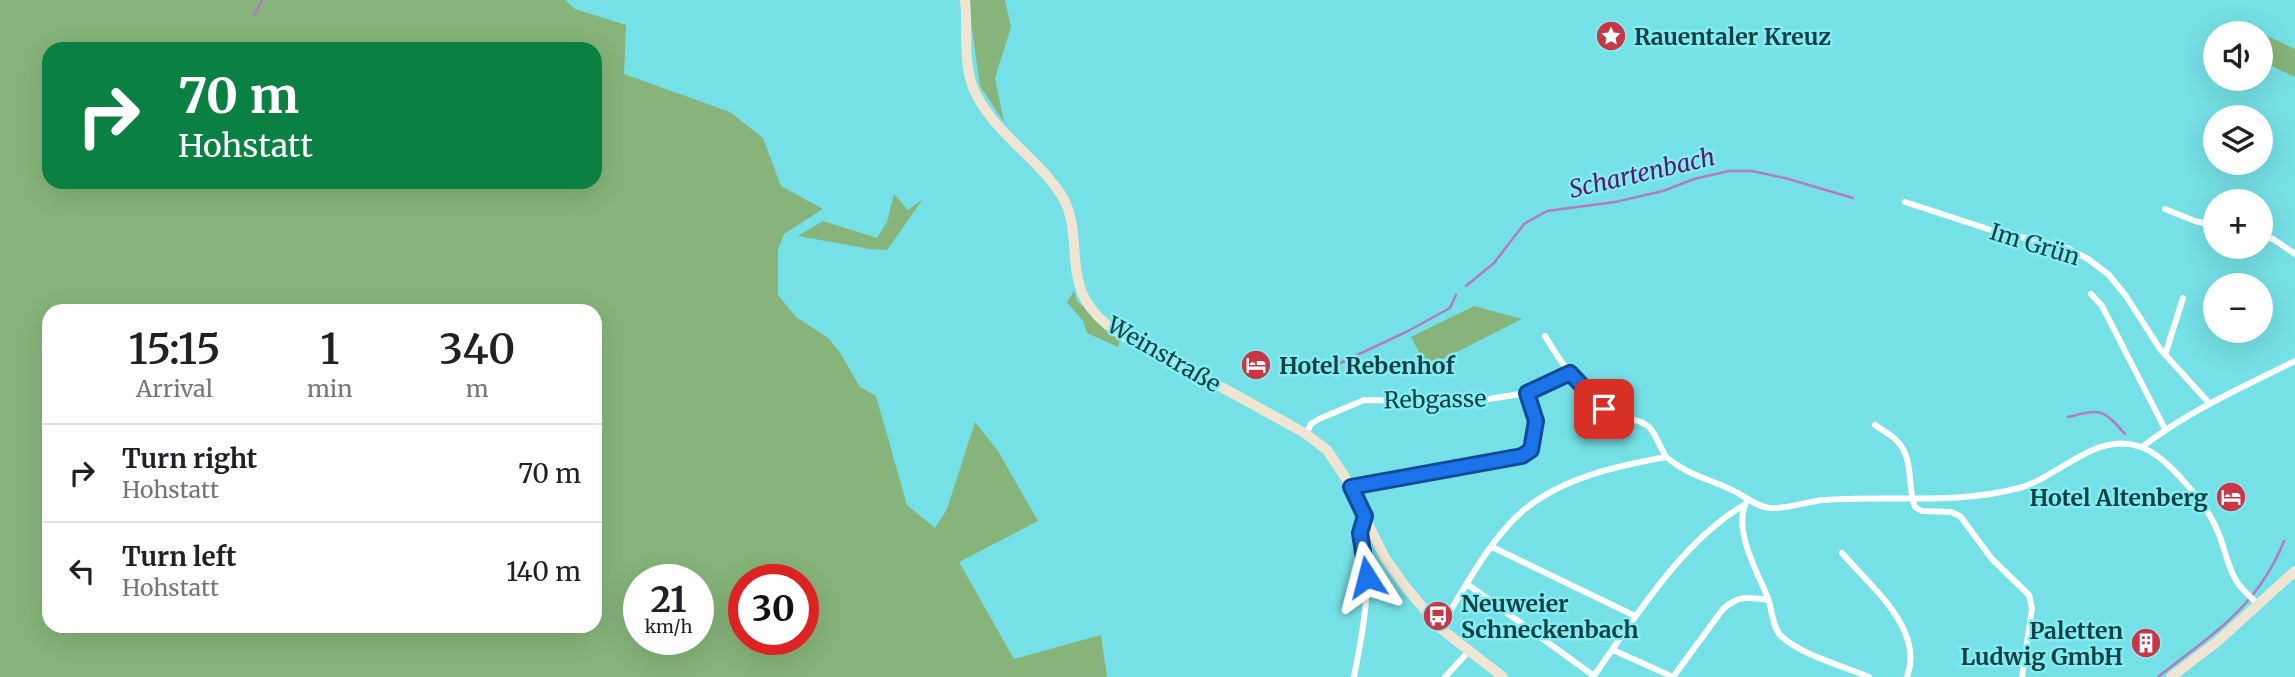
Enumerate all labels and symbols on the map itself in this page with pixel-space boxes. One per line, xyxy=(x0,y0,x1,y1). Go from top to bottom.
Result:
place icon: Rauentaler Kreuz xyxy=(1594,19,1628,53)
place label: Rauentaler Kreuz xyxy=(1634,22,1831,51)
water label: Schartenbach xyxy=(1566,141,1718,205)
street label: Im Grün xyxy=(1986,217,2084,271)
street label: Weinstraße xyxy=(1101,309,1226,398)
hotel icon: Hotel Rebenhof xyxy=(1239,348,1273,382)
place label: Hotel Rebenhof xyxy=(1279,351,1455,380)
pin xyxy=(1574,379,1634,439)
street label: Rebgasse xyxy=(1383,384,1487,414)
hotel icon: Hotel Altenberg xyxy=(2214,480,2248,514)
place label: Hotel Altenberg xyxy=(2030,483,2209,512)
position arrow xyxy=(1330,540,1404,614)
speed limit sign: 30 xyxy=(728,564,819,655)
place label: Neuweier Schneckenbach xyxy=(1461,589,1639,644)
bus stop icon: Neuweier Schneckenbach xyxy=(1421,599,1455,633)
place label: Paletten Ludwig GmbH xyxy=(1960,616,2123,671)
building icon: Paletten Ludwig GmbH xyxy=(2129,626,2163,660)

